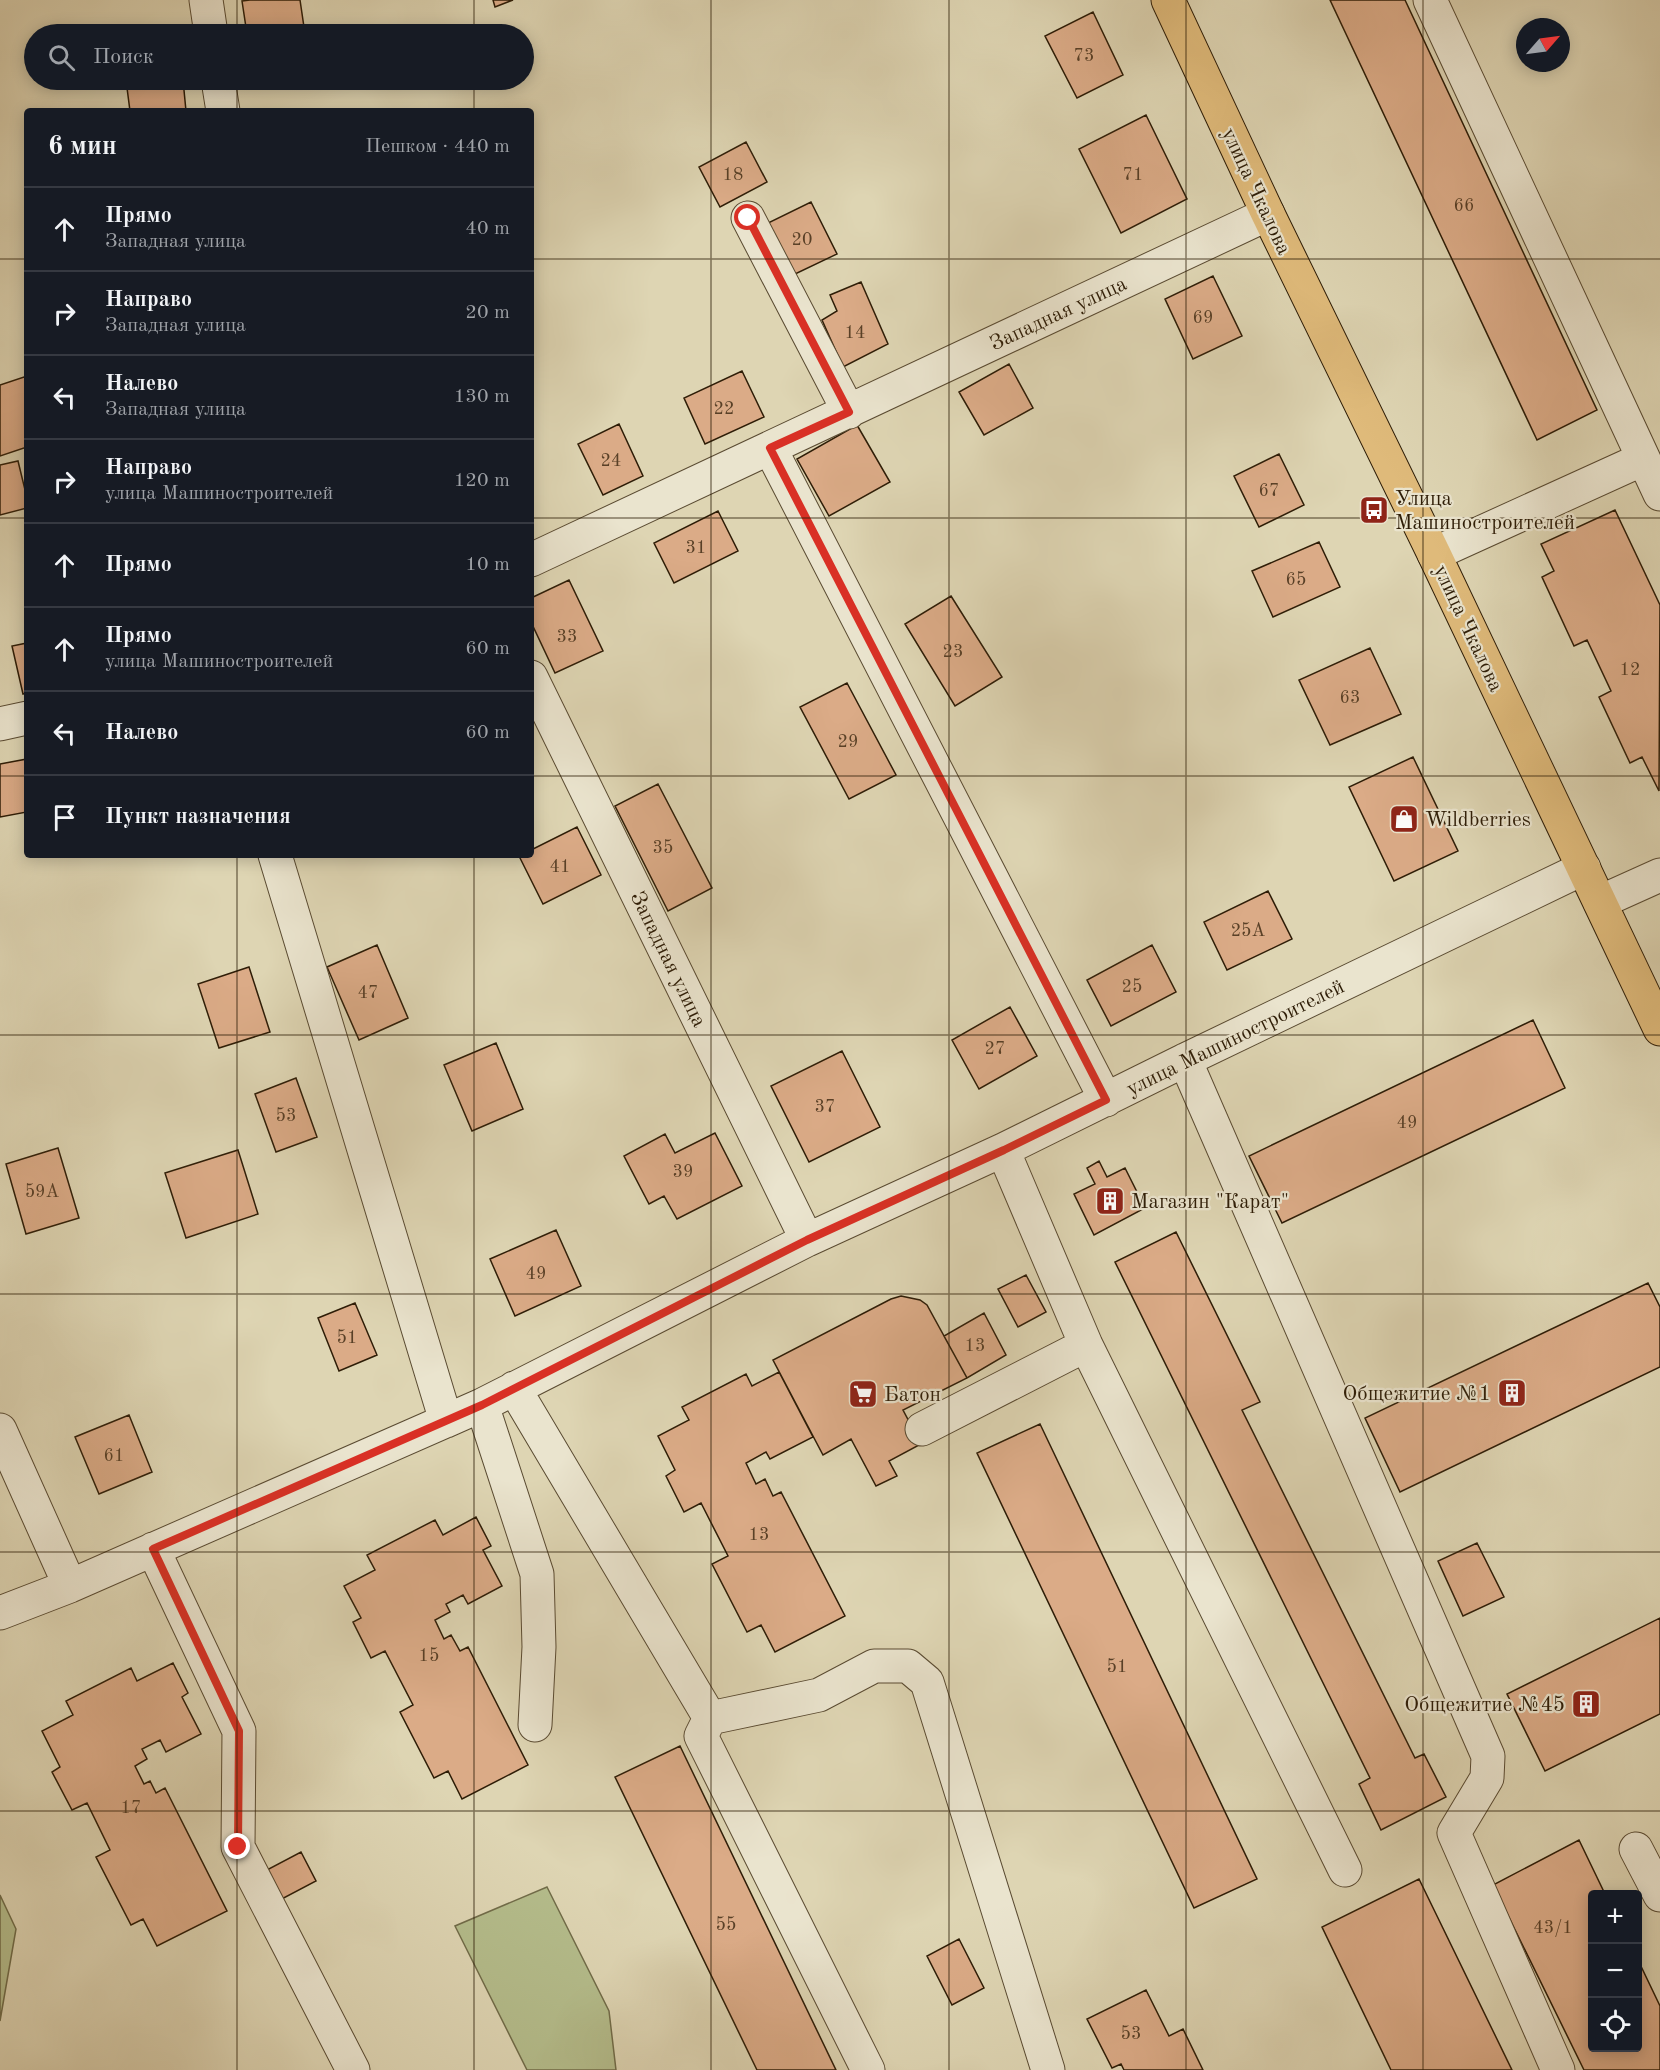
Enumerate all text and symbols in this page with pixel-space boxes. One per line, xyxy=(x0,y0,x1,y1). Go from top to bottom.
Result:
north arrow xyxy=(1516,18,1570,72)
search box xyxy=(24,24,534,90)
icon: search xyxy=(45,41,78,74)
text: Поиск xyxy=(93,46,154,68)
house number: 73 xyxy=(1074,47,1094,65)
street label: улица Чкалова xyxy=(1217,125,1294,258)
text: 6 мин xyxy=(48,134,117,160)
text: Пешком · 440 m xyxy=(365,137,510,157)
house number: 18 xyxy=(723,166,743,184)
house number: 71 xyxy=(1123,166,1143,184)
house number: 66 xyxy=(1454,197,1474,215)
route start xyxy=(734,204,760,230)
text: Прямо xyxy=(105,205,172,227)
icon: ahead xyxy=(48,213,81,246)
text: 40 m xyxy=(465,219,510,239)
house number: 20 xyxy=(792,231,812,249)
text: Западная улица xyxy=(105,232,246,252)
street label: Западная улица xyxy=(987,274,1130,355)
text: Направо xyxy=(105,289,192,311)
icon: right xyxy=(48,297,81,330)
text: 20 m xyxy=(465,303,510,323)
house number: 69 xyxy=(1193,309,1213,327)
text: Западная улица xyxy=(105,316,246,336)
house number: 14 xyxy=(845,324,865,342)
text: Налево xyxy=(105,373,178,395)
icon: left xyxy=(48,381,81,414)
text: 130 m xyxy=(454,387,510,407)
text: Западная улица xyxy=(105,400,246,420)
house number: 22 xyxy=(714,400,734,418)
house number: 24 xyxy=(601,452,621,470)
text: Направо xyxy=(105,457,192,479)
icon: right xyxy=(48,465,81,498)
text: 120 m xyxy=(454,471,510,491)
house number: 67 xyxy=(1259,482,1279,500)
text: улица Машиностроителей xyxy=(105,484,333,504)
place label: Улица Машиностроителей xyxy=(1395,489,1575,534)
bus stop icon: Улица Машиностроителей xyxy=(1358,494,1390,526)
house number: 31 xyxy=(686,539,706,557)
icon: ahead xyxy=(48,549,81,582)
text: Прямо xyxy=(105,554,172,576)
text: 10 m xyxy=(465,555,510,575)
street label: улица Чкалова xyxy=(1429,562,1506,695)
house number: 65 xyxy=(1286,571,1306,589)
text: Прямо xyxy=(105,625,172,647)
house number: 33 xyxy=(557,628,577,646)
icon: ahead xyxy=(48,633,81,666)
text: 60 m xyxy=(465,639,510,659)
house number: 23 xyxy=(943,643,963,661)
text: улица Машиностроителей xyxy=(105,652,333,672)
house number: 12 xyxy=(1620,661,1640,679)
house number: 63 xyxy=(1340,689,1360,707)
icon: left xyxy=(48,717,81,750)
text: Налево xyxy=(105,722,178,744)
text: 60 m xyxy=(465,723,510,743)
house number: 29 xyxy=(838,733,858,751)
icon: arrive xyxy=(48,801,81,834)
shop icon: Wildberries xyxy=(1388,803,1420,835)
text: Пункт назначения xyxy=(105,806,291,828)
place label: Wildberries xyxy=(1425,810,1531,831)
house number: 35 xyxy=(653,839,673,857)
house number: 41 xyxy=(550,858,570,876)
street label: Западная улица xyxy=(626,889,710,1031)
house number: 25А xyxy=(1231,922,1266,940)
street label: улица Машиностроителей xyxy=(1123,976,1348,1100)
house number: 25 xyxy=(1122,978,1142,996)
house number: 47 xyxy=(358,984,378,1002)
house number: 27 xyxy=(985,1040,1005,1058)
house number: 37 xyxy=(815,1098,835,1116)
house number: 53 xyxy=(276,1107,296,1125)
house number: 49 xyxy=(1397,1114,1417,1132)
house number: 39 xyxy=(673,1163,693,1181)
house number: 59А xyxy=(25,1183,60,1201)
building icon: Магазин "Карат" xyxy=(1094,1185,1126,1217)
place label: Магазин "Карат" xyxy=(1131,1192,1289,1213)
house number: 49 xyxy=(526,1265,546,1283)
house number: 51 xyxy=(337,1329,357,1347)
house number: 13 xyxy=(965,1337,985,1355)
building icon: Общежитие №1 xyxy=(1496,1377,1528,1409)
supermarket icon: Батон xyxy=(847,1378,879,1410)
place label: Общежитие №1 xyxy=(1343,1384,1491,1405)
place label: Батон xyxy=(884,1385,941,1406)
house number: 61 xyxy=(104,1447,124,1465)
house number: 13 xyxy=(749,1526,769,1544)
house number: 15 xyxy=(419,1647,439,1665)
house number: 51 xyxy=(1107,1658,1127,1676)
building icon: Общежитие №45 xyxy=(1570,1688,1602,1720)
place label: Общежитие №45 xyxy=(1404,1695,1565,1716)
house number: 17 xyxy=(121,1799,141,1817)
route end xyxy=(224,1833,250,1859)
map controls xyxy=(1588,1890,1642,2052)
button: + xyxy=(1588,1890,1642,1944)
house number: 55 xyxy=(716,1916,736,1934)
house number: 43/1 xyxy=(1533,1919,1573,1937)
button: − xyxy=(1588,1944,1642,1998)
button: locate xyxy=(1588,1998,1642,2052)
house number: 53 xyxy=(1121,2025,1141,2043)

